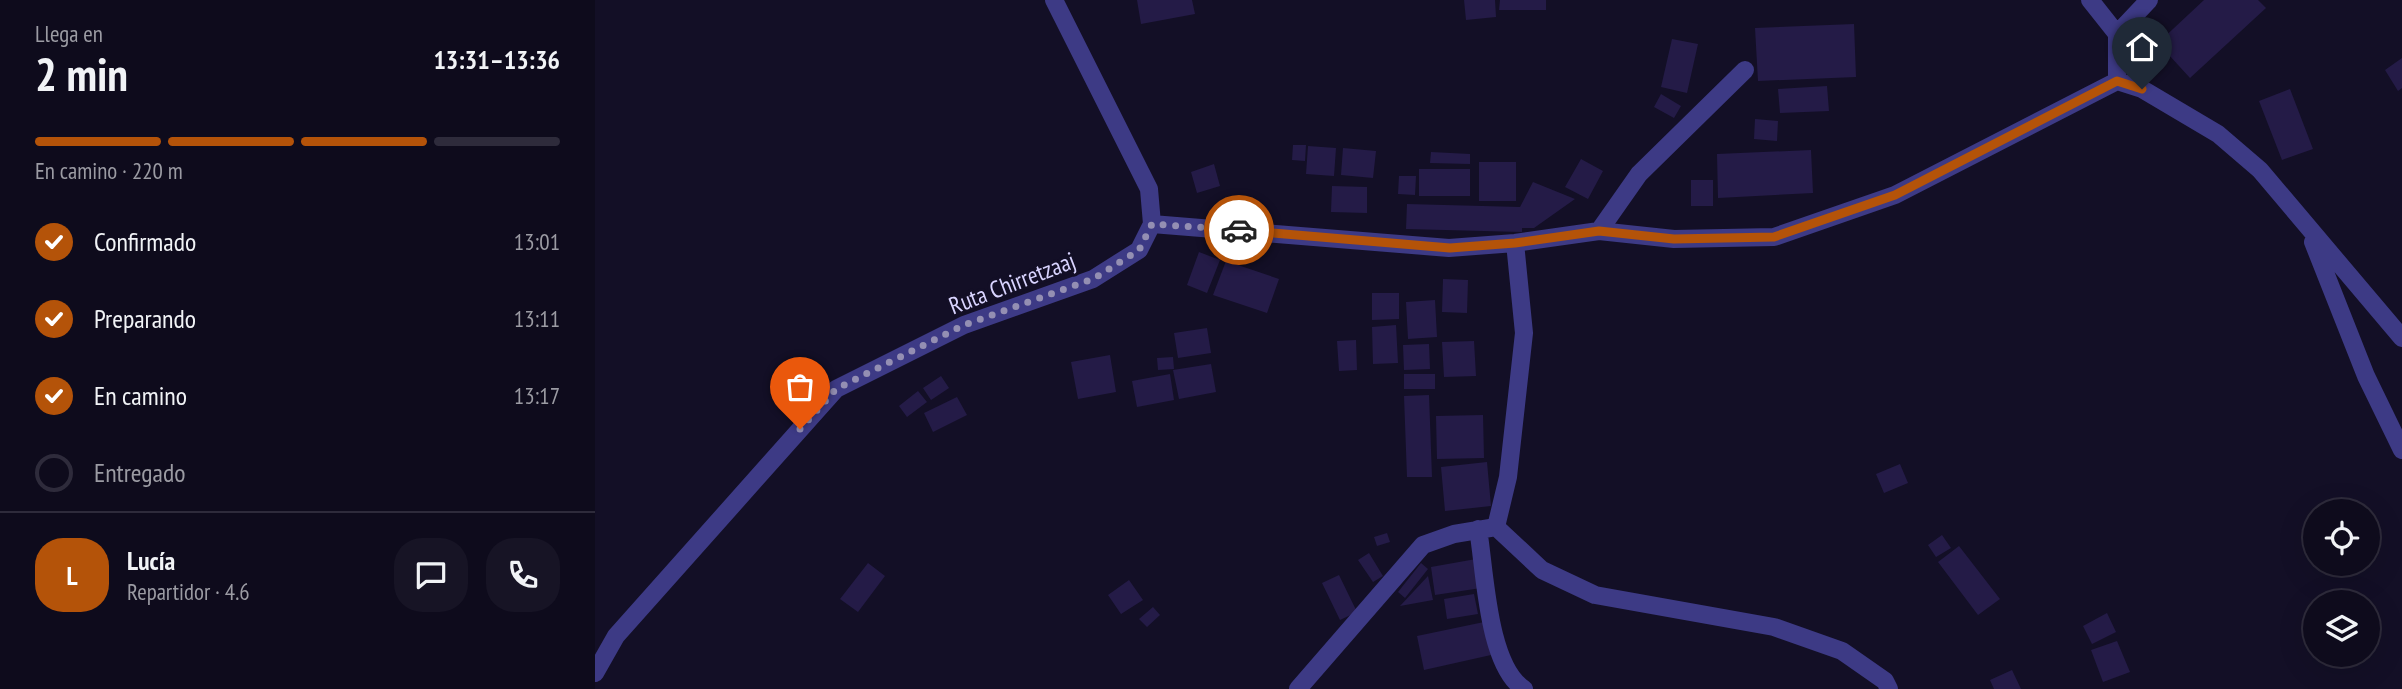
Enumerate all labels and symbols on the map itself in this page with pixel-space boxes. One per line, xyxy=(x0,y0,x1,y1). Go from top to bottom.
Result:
pin xyxy=(2112,17,2172,89)
courier xyxy=(1204,195,1274,265)
street label: Ruta Chirretzaaj xyxy=(945,245,1079,321)
pin xyxy=(770,357,830,429)

